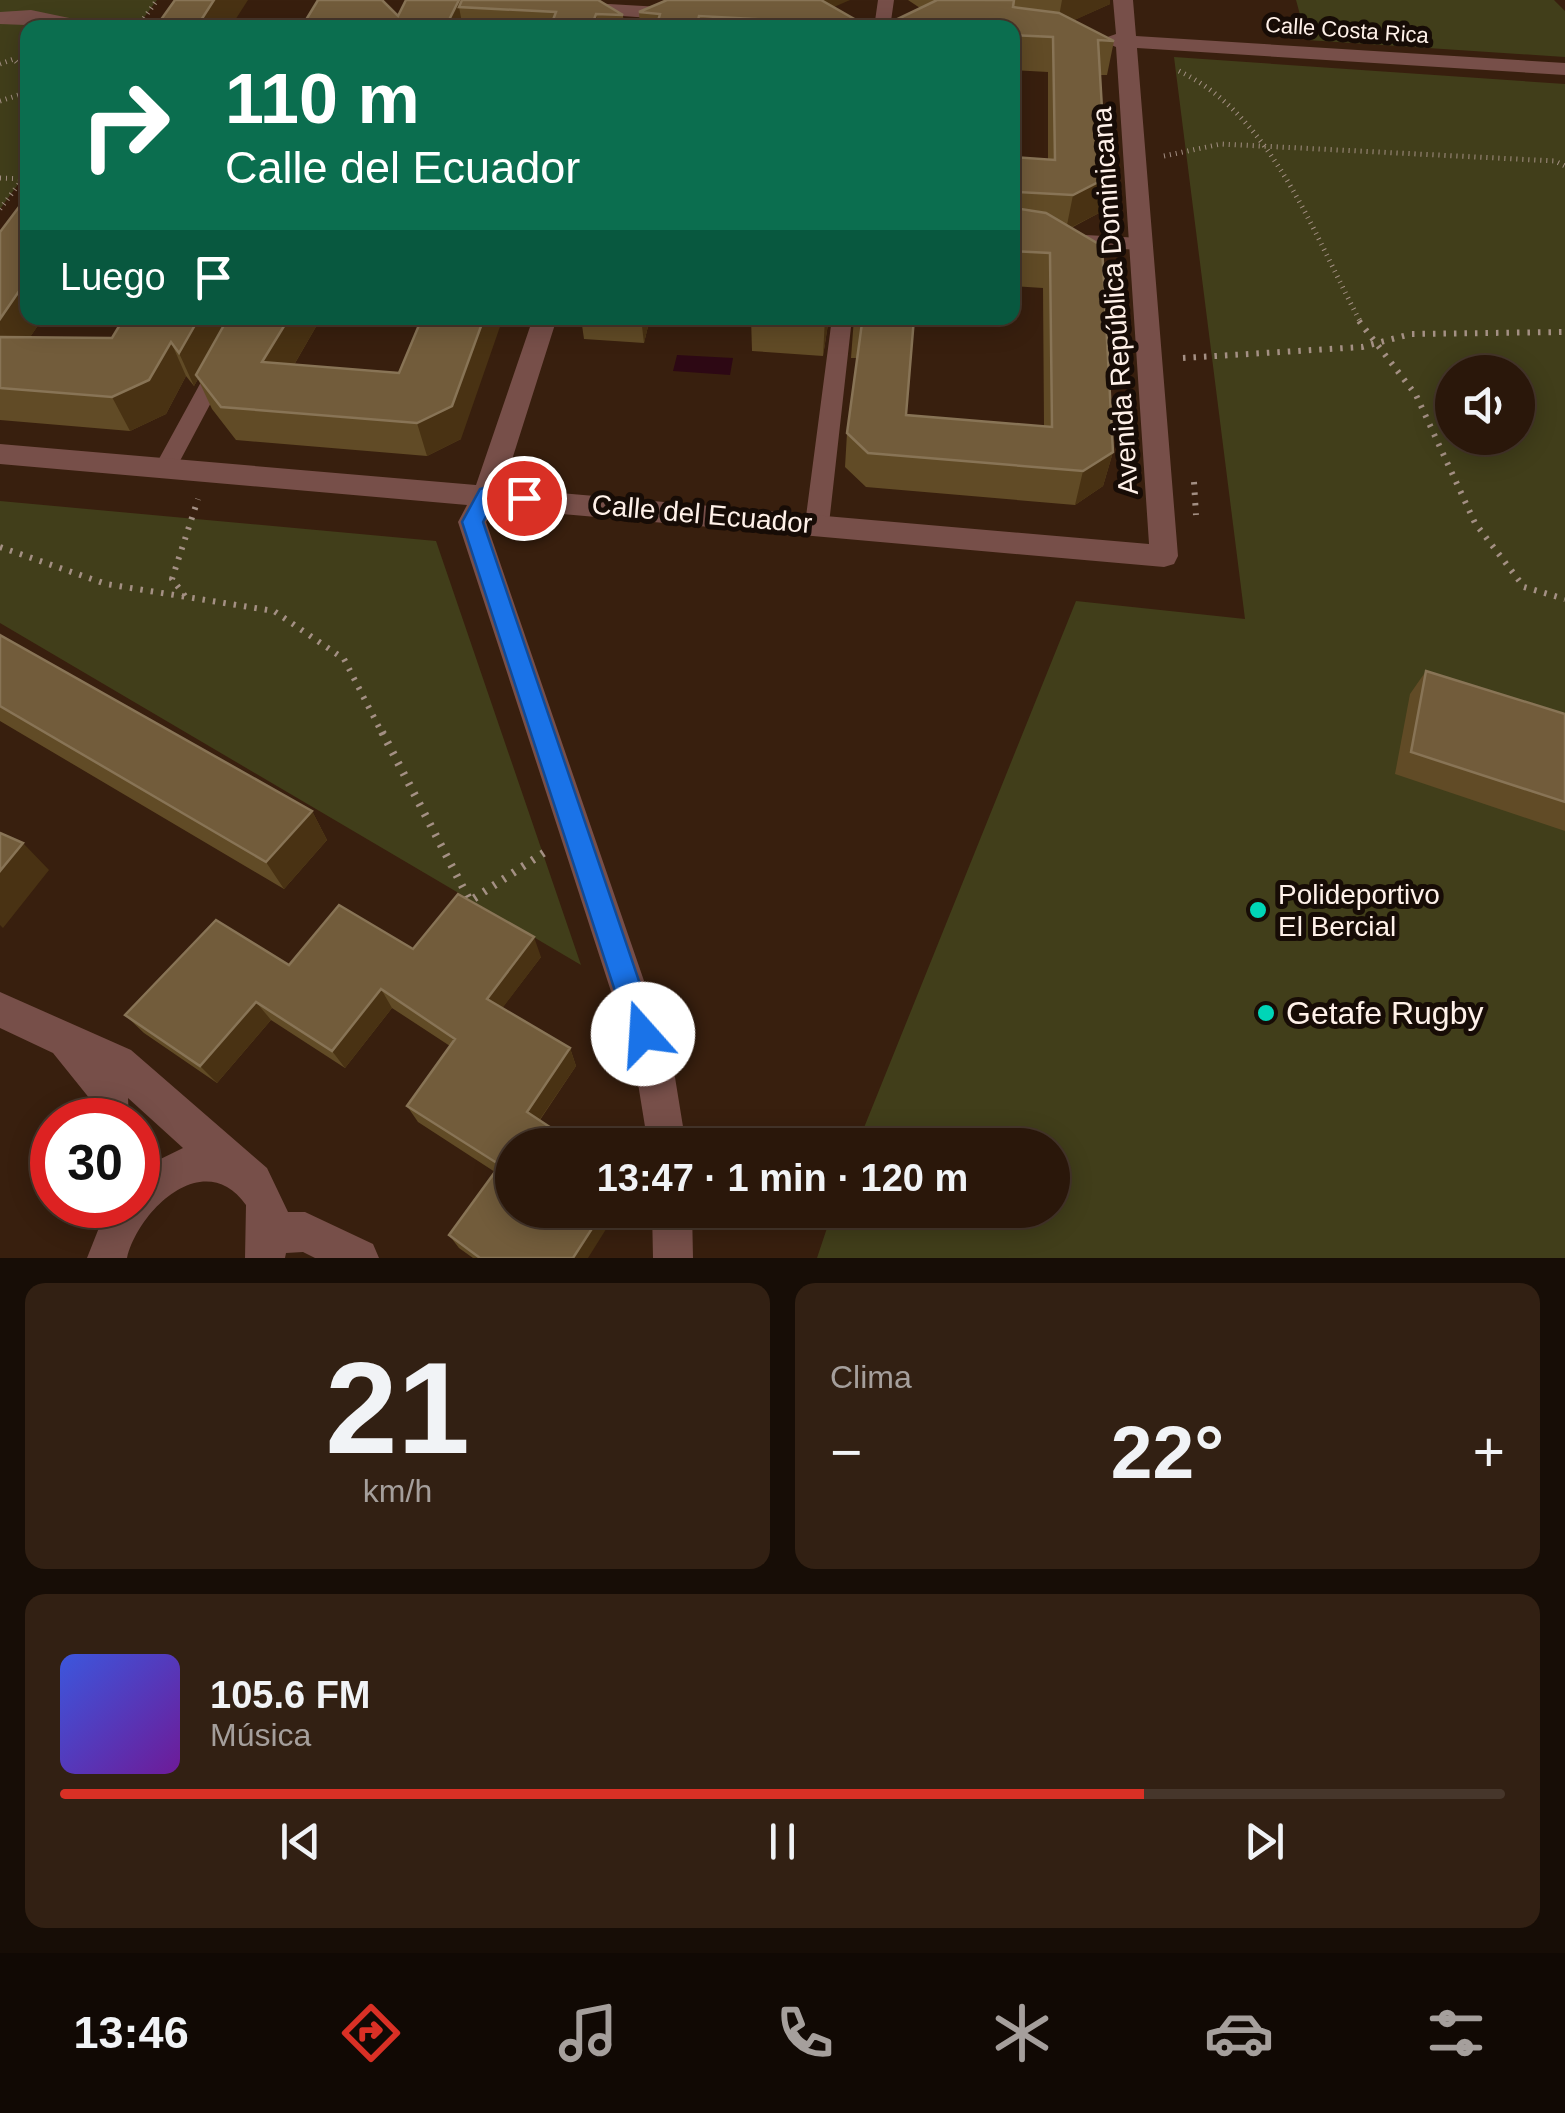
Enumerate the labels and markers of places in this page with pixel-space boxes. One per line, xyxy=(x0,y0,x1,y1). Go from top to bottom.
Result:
pin xyxy=(482,456,567,541)
place label: Polideportivo El Bercial xyxy=(1278,879,1440,942)
marker: Polideportivo El Bercial xyxy=(1247,899,1269,921)
place label: Getafe Rugby xyxy=(1286,995,1483,1031)
marker: Getafe Rugby xyxy=(1255,1002,1277,1024)

